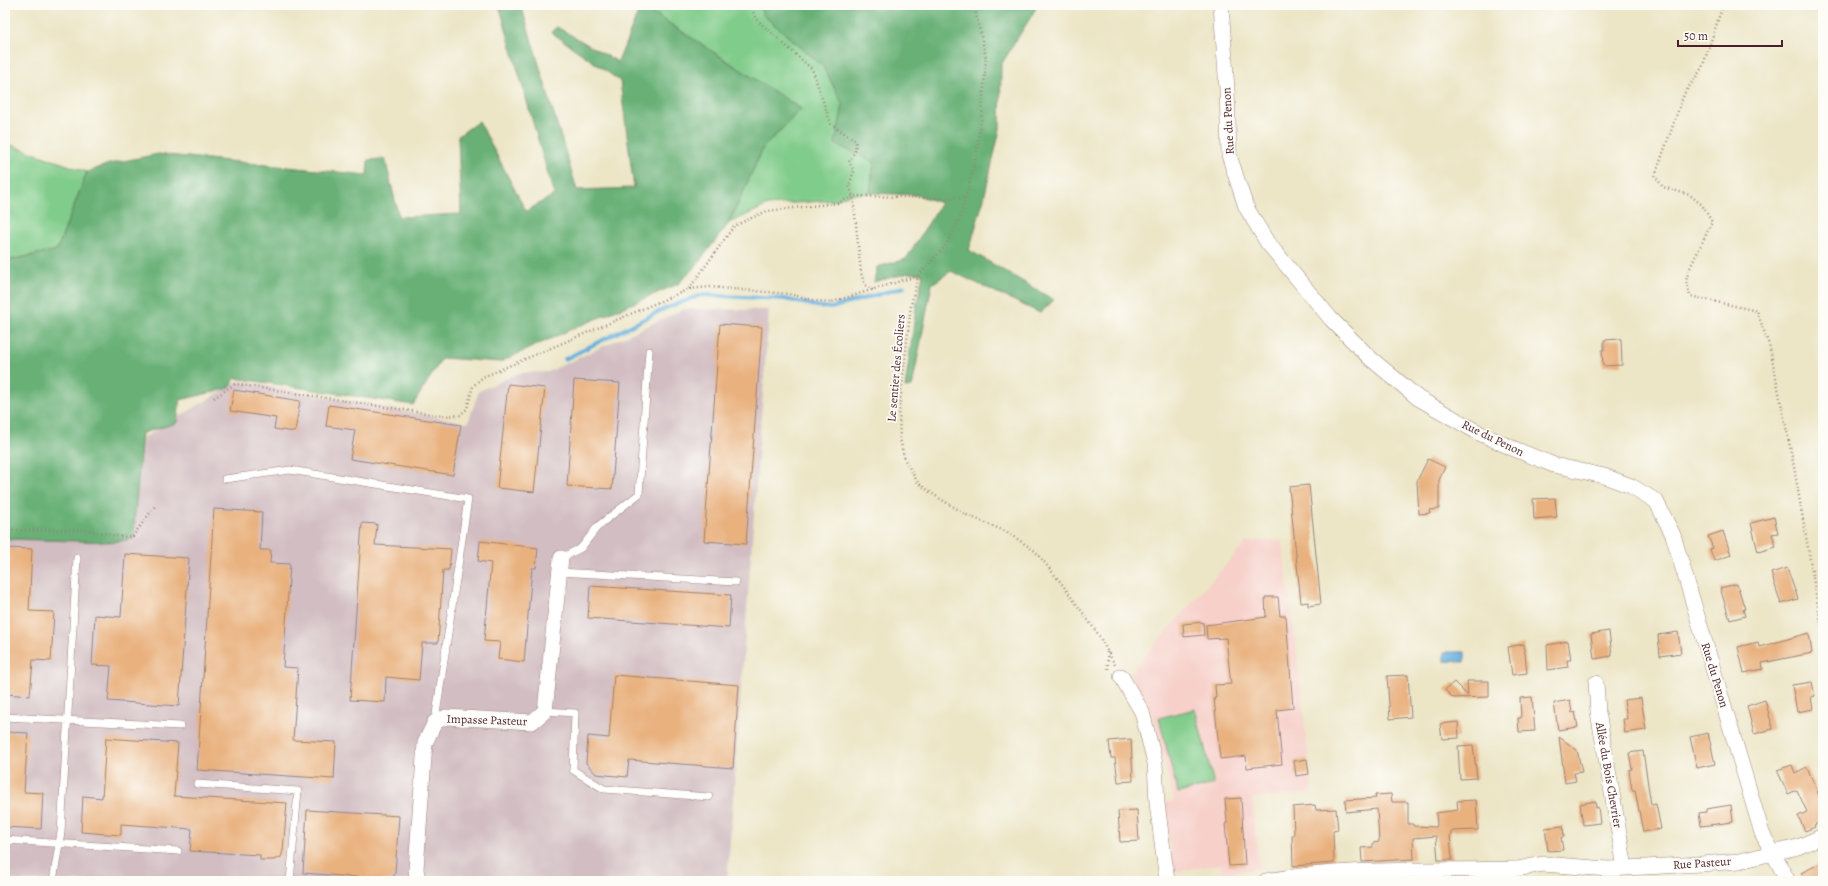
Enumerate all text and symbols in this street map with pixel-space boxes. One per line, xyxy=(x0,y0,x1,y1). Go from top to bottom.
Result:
scale bar xyxy=(1678,22,1782,48)
text: 50 m xyxy=(1684,28,1708,44)
street label: Rue du Penon xyxy=(1218,87,1238,155)
street label: Le sentier des Écoliers xyxy=(883,313,909,423)
street label: Rue du Penon xyxy=(1459,416,1527,460)
street label: Rue du Penon xyxy=(1698,641,1733,710)
street label: Impasse Pasteur xyxy=(446,711,528,729)
street label: Allée du Bois Chevrier xyxy=(1592,720,1626,830)
street label: Rue Pasteur xyxy=(1672,853,1732,873)

